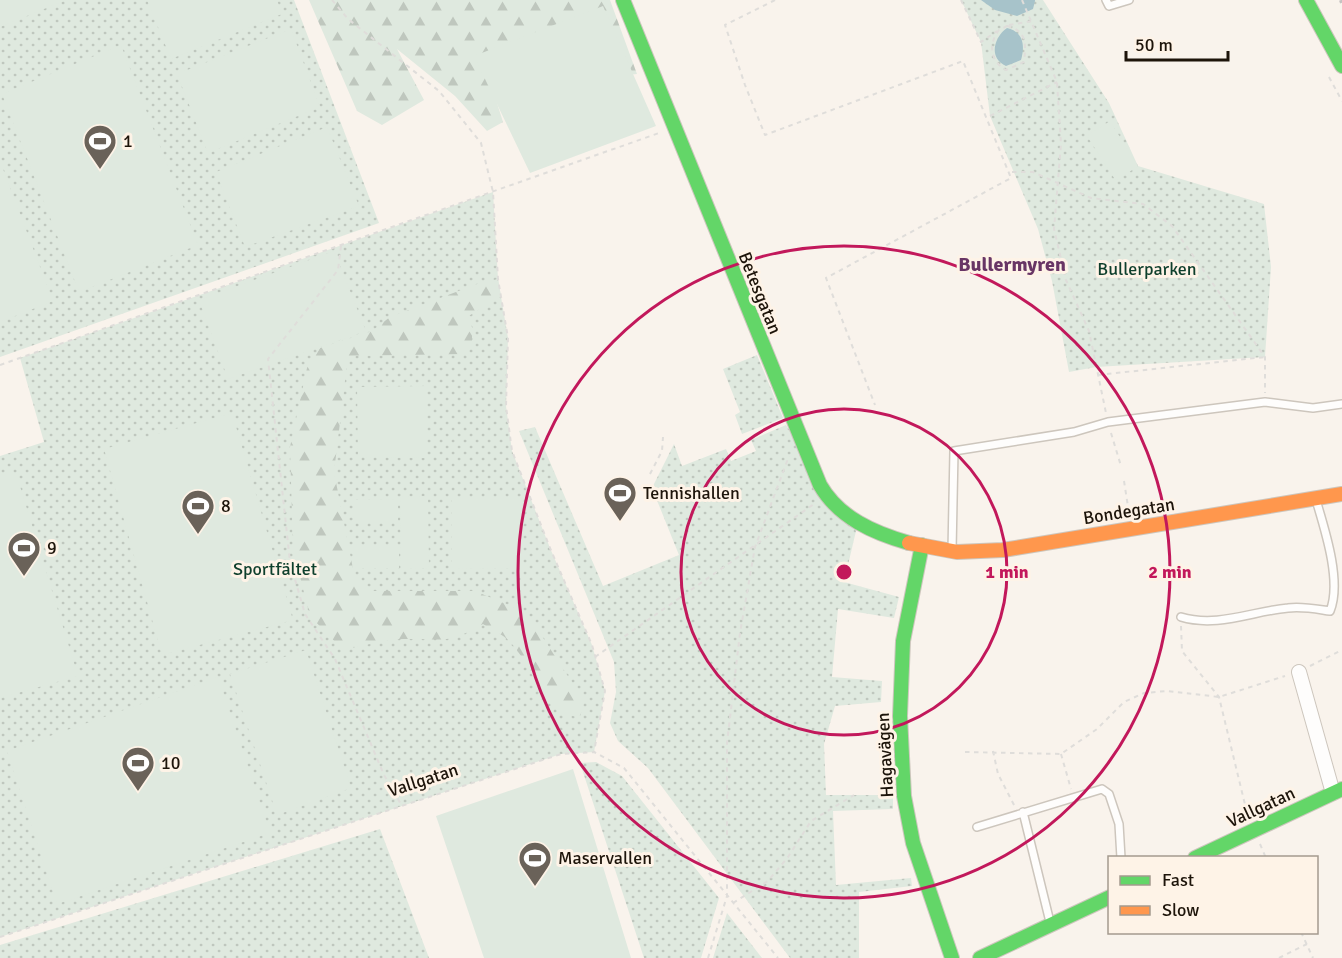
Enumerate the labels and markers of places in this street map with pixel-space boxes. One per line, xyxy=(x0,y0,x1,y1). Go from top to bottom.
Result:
sports icon: 1 xyxy=(82,123,118,170)
place label: 1 xyxy=(123,130,133,152)
sports icon: Tennishallen xyxy=(602,475,638,522)
place label: Tennishallen xyxy=(643,482,740,504)
sports icon: 8 xyxy=(180,488,216,535)
place label: 8 xyxy=(221,495,231,517)
sports icon: 9 xyxy=(6,530,42,577)
place label: 9 xyxy=(47,537,57,559)
centre of rings xyxy=(834,562,854,582)
sports icon: 10 xyxy=(120,745,156,792)
place label: 10 xyxy=(161,752,180,774)
sports icon: Maservallen xyxy=(517,840,553,887)
place label: Maservallen xyxy=(558,847,652,869)

